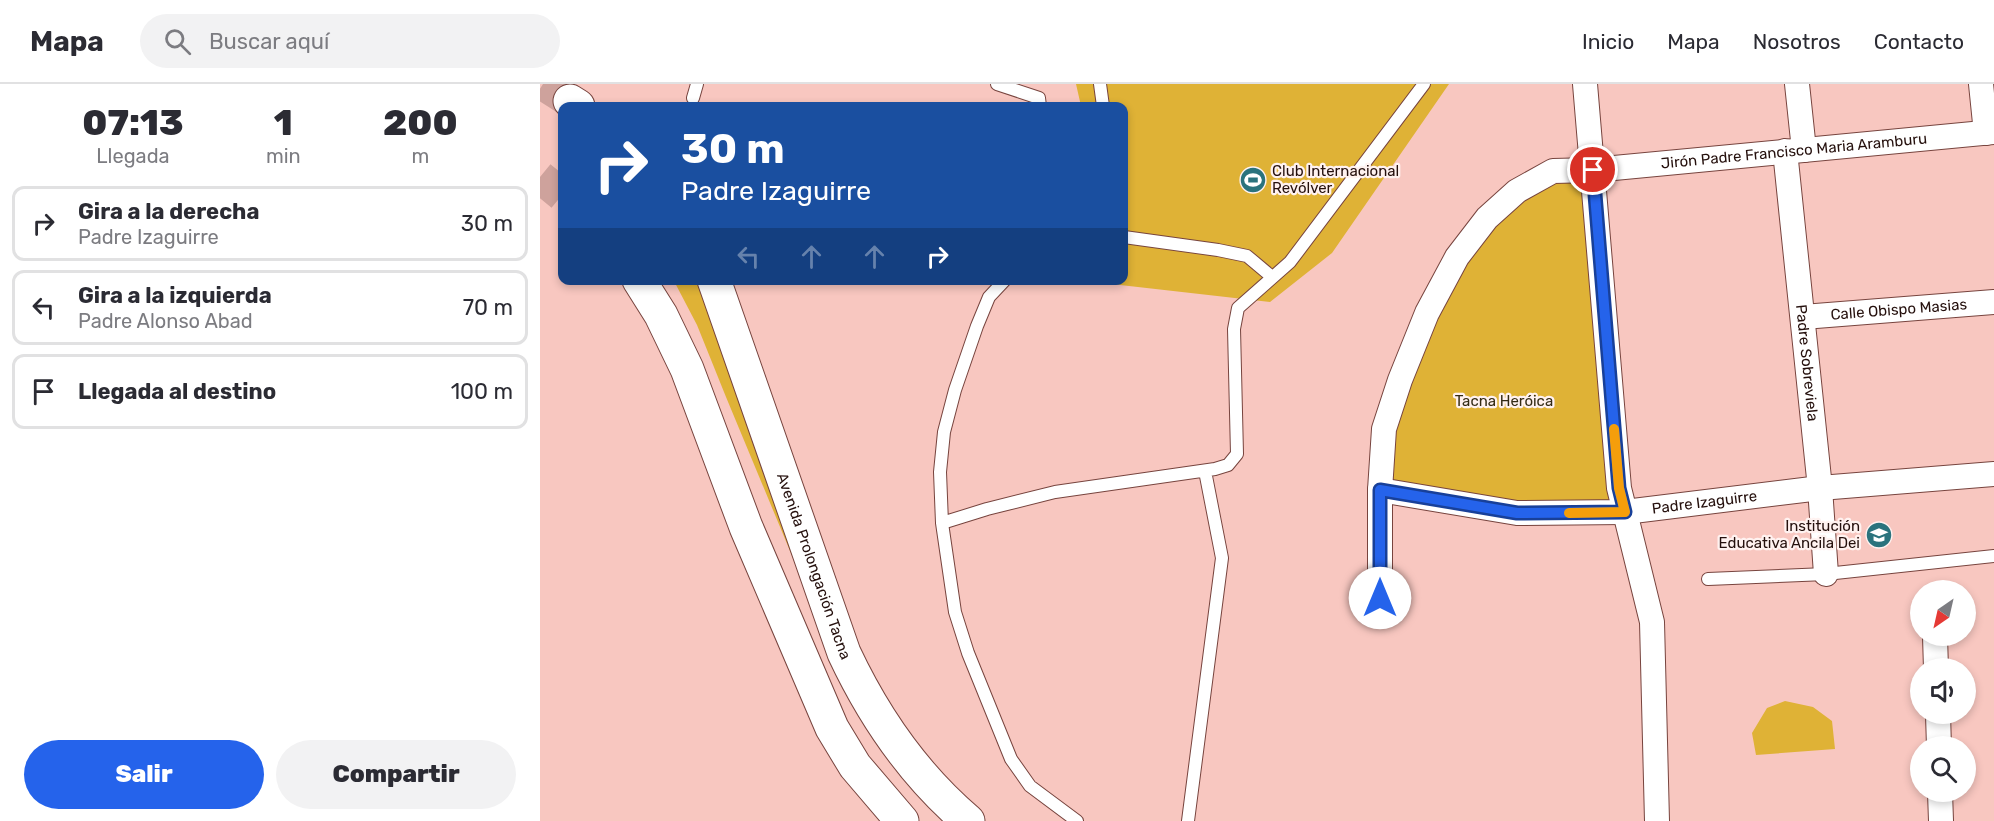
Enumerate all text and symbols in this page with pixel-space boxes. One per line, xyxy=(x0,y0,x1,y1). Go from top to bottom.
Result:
search box xyxy=(140,14,560,68)
text: Mapa xyxy=(30,25,104,58)
icon: search xyxy=(161,25,194,58)
text: Buscar aquí xyxy=(209,28,329,55)
text: Inicio xyxy=(1582,29,1634,54)
text: Mapa xyxy=(1667,29,1720,54)
text: Nosotros xyxy=(1753,29,1841,54)
text: Contacto xyxy=(1874,29,1964,54)
text: 07:13 xyxy=(82,101,184,144)
text: 1 xyxy=(274,101,293,144)
text: 200 xyxy=(383,101,458,144)
text: 30 m xyxy=(681,124,785,174)
icon: right xyxy=(582,126,660,204)
street label: Jirón Padre Francisco Maria Aramburu xyxy=(1660,129,1928,173)
text: Llegada xyxy=(96,144,170,168)
text: min xyxy=(266,144,301,168)
text: m xyxy=(411,144,429,168)
pin xyxy=(1567,144,1618,195)
icon: arrive xyxy=(1576,153,1609,186)
place label: Club Internacional Revólver xyxy=(1272,162,1399,197)
sports icon: Club Internacional Revólver xyxy=(1238,165,1268,195)
text: Padre Izaguirre xyxy=(681,175,871,207)
text: Gira a la derecha xyxy=(78,198,259,225)
icon: right xyxy=(27,207,60,240)
text: 30 m xyxy=(461,210,513,237)
text: Padre Izaguirre xyxy=(78,225,219,249)
icon: left xyxy=(732,240,765,273)
icon: ahead xyxy=(795,240,828,273)
icon: ahead xyxy=(858,240,891,273)
icon: right xyxy=(921,240,954,273)
text: Gira a la izquierda xyxy=(78,282,272,309)
icon: left xyxy=(27,291,60,324)
text: 70 m xyxy=(463,294,513,321)
street label: Calle Obispo Masias xyxy=(1830,295,1968,324)
street label: Padre Sobreviela xyxy=(1792,304,1822,422)
text: Padre Alonso Abad xyxy=(78,309,253,333)
icon: arrive xyxy=(27,375,60,408)
text: Llegada al destino xyxy=(78,378,276,405)
text: 100 m xyxy=(451,378,513,405)
park label: Tacna Heróica xyxy=(1455,392,1553,410)
street label: Avenida Prolongación Tacna xyxy=(773,470,855,662)
street label: Padre Izaguirre xyxy=(1651,487,1758,518)
place label: Institución Educativa Ancila Dei xyxy=(1718,517,1860,552)
school or university icon: Institución Educativa Ancila Dei xyxy=(1864,520,1894,550)
position arrow xyxy=(1348,566,1412,630)
north arrow xyxy=(1910,580,1976,646)
map controls xyxy=(1910,580,1976,802)
button: sound xyxy=(1910,658,1976,724)
button: search xyxy=(1910,736,1976,802)
button: Salir xyxy=(24,740,264,809)
button: Compartir xyxy=(276,740,516,809)

